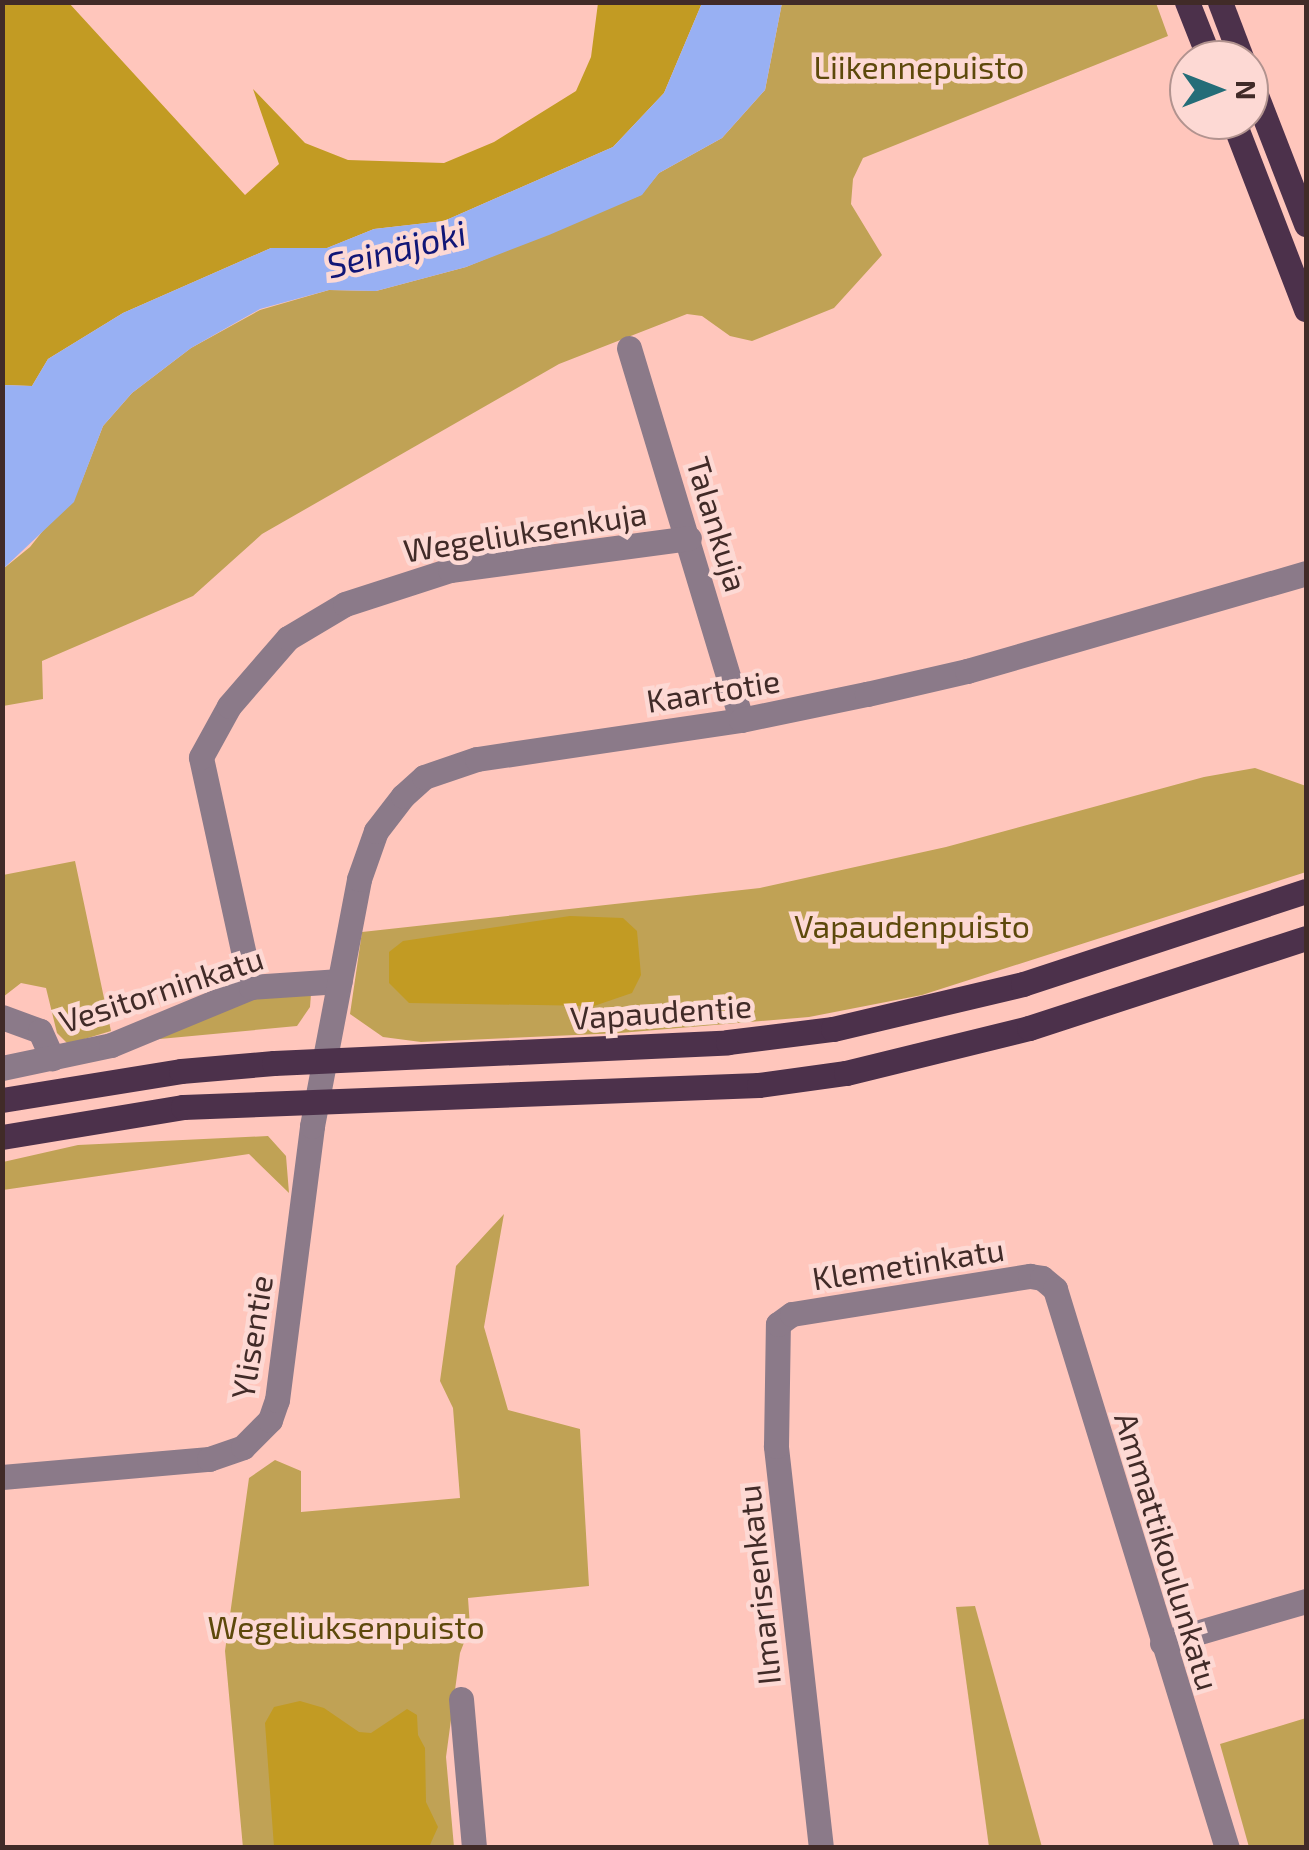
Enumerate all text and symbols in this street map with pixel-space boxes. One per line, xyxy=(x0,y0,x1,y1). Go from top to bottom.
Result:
north arrow xyxy=(1169,40,1269,140)
park label: Liikennepuisto xyxy=(813,47,1025,85)
text: N xyxy=(1230,80,1264,100)
water label: Seinäjoki xyxy=(322,210,470,286)
street label: Talankuja xyxy=(679,452,757,596)
street label: Wegeliuksenkuja xyxy=(401,493,649,569)
street label: Kaartotie xyxy=(644,661,782,719)
park label: Vapaudenpuisto xyxy=(794,906,1030,944)
street label: Vesitorninkatu xyxy=(54,938,268,1040)
street label: Vapaudentie xyxy=(569,986,753,1036)
street label: Klemetinkatu xyxy=(809,1229,1007,1297)
street label: Ylisentie xyxy=(222,1272,280,1402)
street label: Ammattikoulunkatu xyxy=(1107,1407,1229,1695)
street label: Ilmarisenkatu xyxy=(728,1483,788,1687)
park label: Wegeliuksenpuisto xyxy=(207,1607,485,1645)

